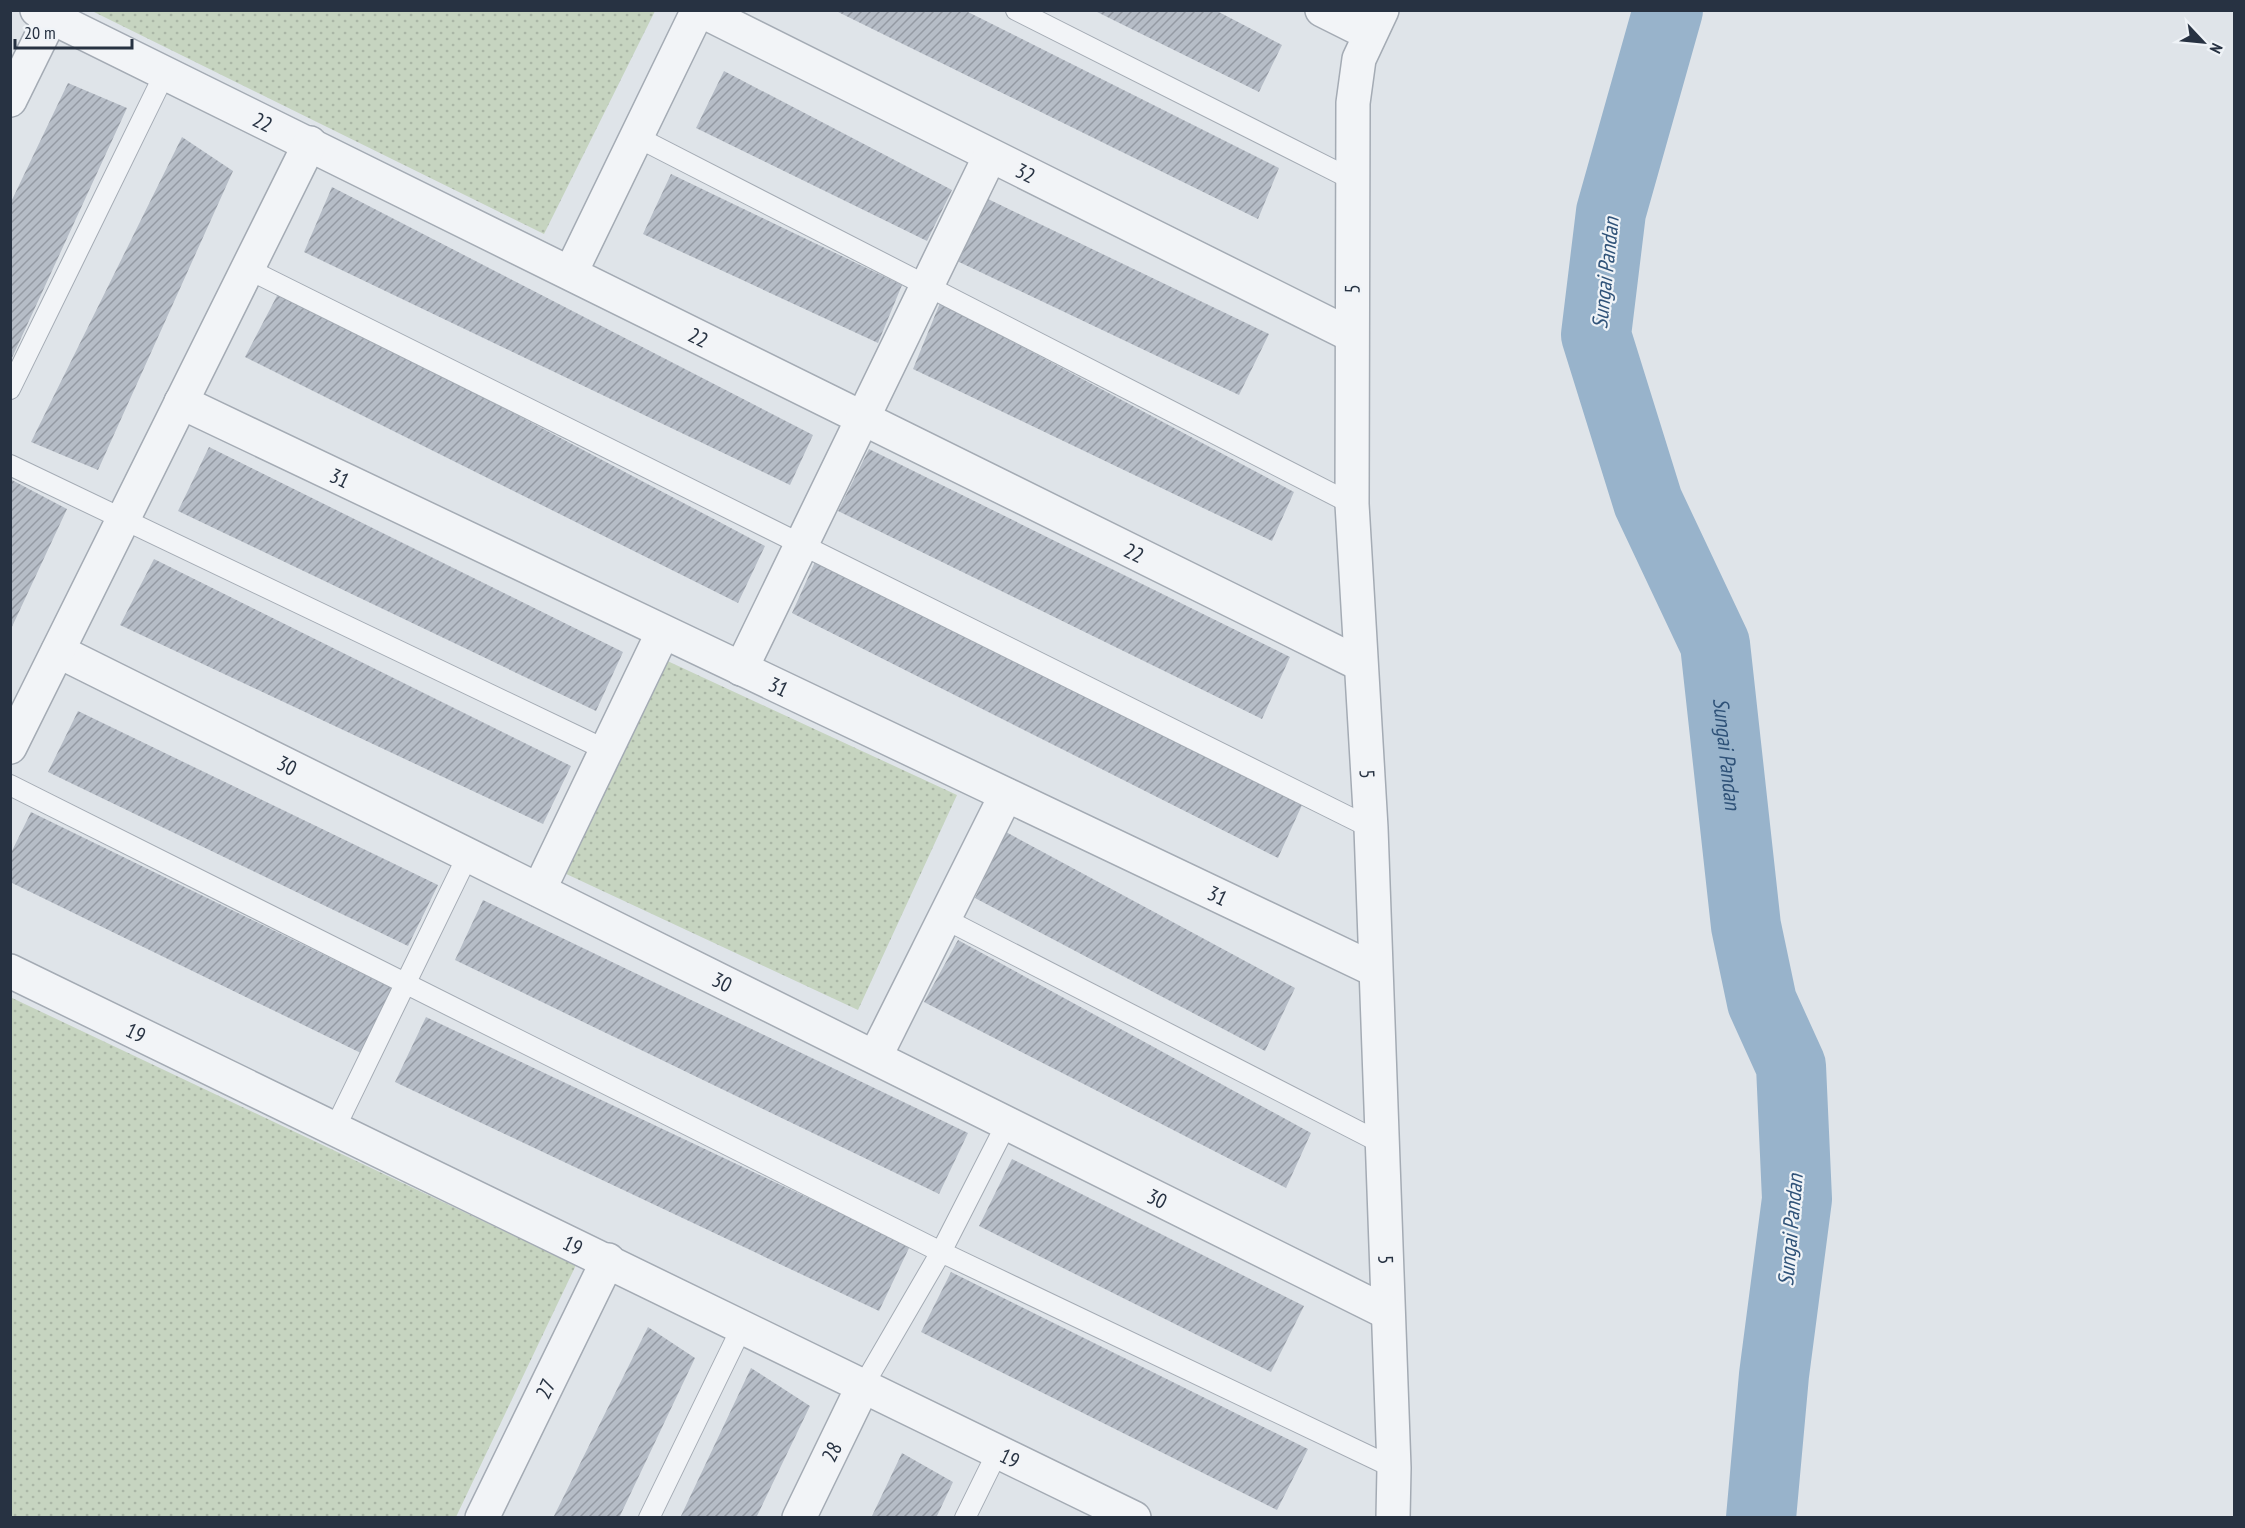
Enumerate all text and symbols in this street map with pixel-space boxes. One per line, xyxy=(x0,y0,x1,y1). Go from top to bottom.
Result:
scale bar xyxy=(15,12,132,50)
north arrow xyxy=(2173,12,2233,72)
text: 20 m xyxy=(24,21,56,44)
text: N xyxy=(2206,40,2227,57)
street label: 22 xyxy=(248,105,277,138)
street label: 32 xyxy=(1011,156,1040,189)
water label: Sungai Pandan xyxy=(1585,214,1625,330)
street label: 5 xyxy=(1338,284,1366,294)
street label: 22 xyxy=(684,321,713,353)
street label: 31 xyxy=(326,461,354,494)
street label: 22 xyxy=(1120,536,1149,569)
street label: 31 xyxy=(764,670,793,703)
water label: Sungai Pandan xyxy=(1707,696,1747,812)
street label: 30 xyxy=(273,749,302,781)
street label: 5 xyxy=(1354,768,1382,780)
street label: 31 xyxy=(1203,879,1232,911)
street label: 30 xyxy=(708,965,737,998)
street label: 19 xyxy=(121,1016,150,1049)
water label: Sungai Pandan xyxy=(1771,1172,1809,1287)
street label: 30 xyxy=(1143,1182,1172,1214)
street label: 19 xyxy=(558,1229,587,1261)
street label: 5 xyxy=(1373,1254,1400,1265)
street label: 27 xyxy=(529,1374,561,1403)
street label: 28 xyxy=(815,1437,848,1466)
street label: 19 xyxy=(995,1441,1024,1474)

